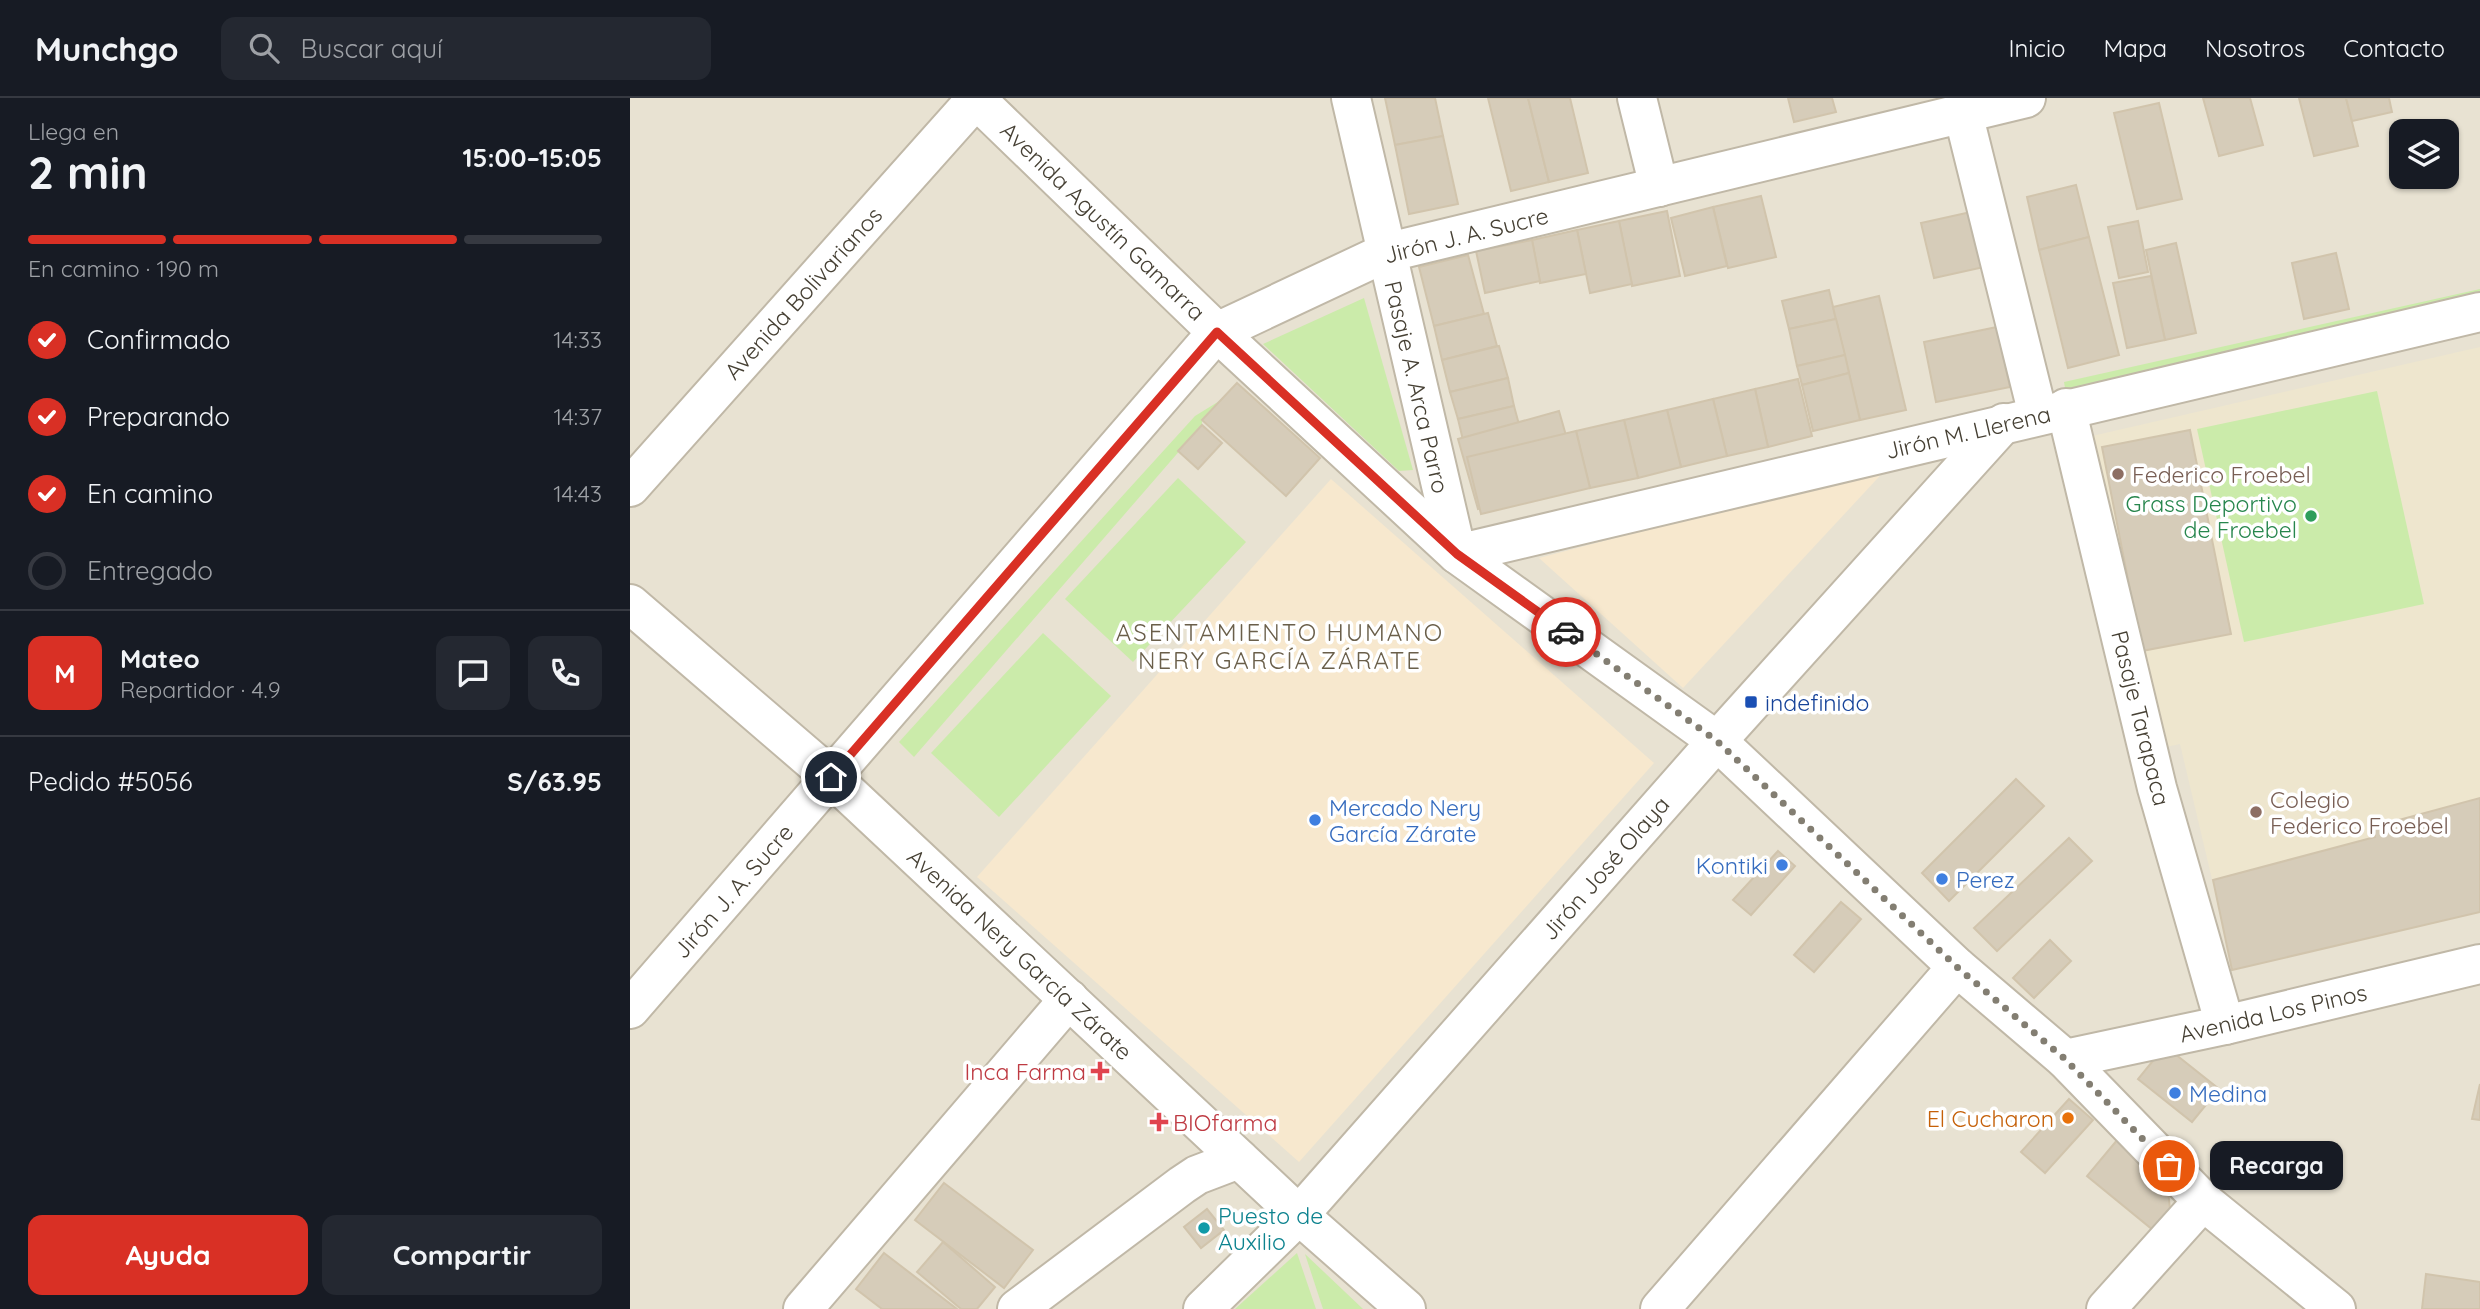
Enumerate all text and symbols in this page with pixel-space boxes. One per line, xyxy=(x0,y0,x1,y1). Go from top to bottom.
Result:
search box xyxy=(221,17,711,80)
text: Munchgo xyxy=(35,28,179,69)
icon: search xyxy=(245,29,283,67)
text: Buscar aquí xyxy=(301,32,443,65)
text: Inicio xyxy=(2008,33,2066,63)
text: Mapa xyxy=(2104,33,2167,63)
text: Nosotros xyxy=(2205,33,2305,63)
text: Contacto xyxy=(2343,33,2445,63)
street label: Avenida Agustín Gamarra xyxy=(995,116,1211,326)
text: Llega en xyxy=(28,117,119,146)
map controls xyxy=(2389,119,2459,189)
button: layers xyxy=(2389,119,2459,189)
text: 15:00–15:05 xyxy=(462,141,602,174)
text: 2 min xyxy=(28,143,148,201)
street label: Avenida Bolivarianos xyxy=(718,201,888,385)
street label: Jirón J. A. Sucre xyxy=(1381,201,1551,269)
text: En camino · 190 m xyxy=(28,254,219,283)
street label: Pasaje A. Arca Parro xyxy=(1378,278,1456,496)
icon: check xyxy=(28,321,66,359)
text: Confirmado xyxy=(87,323,231,356)
text: 14:33 xyxy=(553,325,602,354)
icon: check xyxy=(28,398,66,436)
street label: Jirón M. Llerena xyxy=(1883,399,2053,465)
text: Preparando xyxy=(87,400,230,433)
text: 14:37 xyxy=(554,402,602,431)
place label: Federico Froebel xyxy=(2132,460,2311,489)
marker: Federico Froebel xyxy=(2110,466,2126,482)
icon: check xyxy=(28,475,66,513)
text: En camino xyxy=(87,477,213,510)
text: 14:43 xyxy=(553,479,602,508)
place label: Grass Deportivo de Froebel xyxy=(2126,489,2297,544)
marker: Grass Deportivo de Froebel xyxy=(2303,508,2319,524)
text: Entregado xyxy=(87,554,213,587)
courier xyxy=(1531,597,1601,667)
icon: car xyxy=(1547,613,1585,651)
district label: ASENTAMIENTO HUMANO NERY GARCÍA ZÁRATE xyxy=(1116,617,1444,675)
street label: Pasaje Tarapaca xyxy=(2105,627,2177,809)
button: chat xyxy=(436,636,510,710)
button: phone xyxy=(528,636,602,710)
text: Mateo xyxy=(120,642,200,675)
text: M xyxy=(54,657,76,690)
text: Repartidor · 4.9 xyxy=(120,675,281,704)
place label: indefinido xyxy=(1765,688,1869,717)
marker: indefinido xyxy=(1743,694,1759,710)
pin xyxy=(801,747,861,807)
icon: home xyxy=(812,758,850,796)
text: Pedido #5056 xyxy=(28,765,193,798)
text: S/63.95 xyxy=(507,765,602,798)
place label: Colegio Federico Froebel xyxy=(2270,785,2449,840)
street label: Jirón José Olaya xyxy=(1535,790,1675,946)
place label: Mercado Nery García Zárate xyxy=(1329,793,1481,848)
marker: Colegio Federico Froebel xyxy=(2248,804,2264,820)
marker: Mercado Nery García Zárate xyxy=(1307,812,1323,828)
street label: Jirón J. A. Sucre xyxy=(667,818,799,964)
street label: Avenida Nery García Zárate xyxy=(901,842,1139,1066)
place label: Kontiki xyxy=(1696,851,1768,880)
marker: Kontiki xyxy=(1774,857,1790,873)
place label: Perez xyxy=(1956,865,2015,894)
marker: Perez xyxy=(1934,871,1950,887)
street label: Avenida Los Pinos xyxy=(2176,977,2370,1049)
place label: Inca Farma xyxy=(965,1057,1086,1086)
marker: Inca Farma xyxy=(1092,1063,1108,1079)
place label: Medina xyxy=(2189,1079,2267,1108)
marker: Medina xyxy=(2167,1085,2183,1101)
place label: El Cucharon xyxy=(1927,1104,2054,1133)
place label: BIOfarma xyxy=(1173,1108,1277,1137)
marker: El Cucharon xyxy=(2060,1110,2076,1126)
marker: BIOfarma xyxy=(1151,1114,1167,1130)
pin xyxy=(2139,1136,2199,1196)
callout: Recarga xyxy=(2211,1142,2344,1190)
icon: bag xyxy=(2150,1147,2188,1185)
text: Recarga xyxy=(2229,1151,2324,1180)
place label: Puesto de Auxilio xyxy=(1218,1201,1323,1256)
button: Ayuda xyxy=(28,1215,308,1295)
button: Compartir xyxy=(322,1215,602,1295)
marker: Puesto de Auxilio xyxy=(1196,1220,1212,1236)

